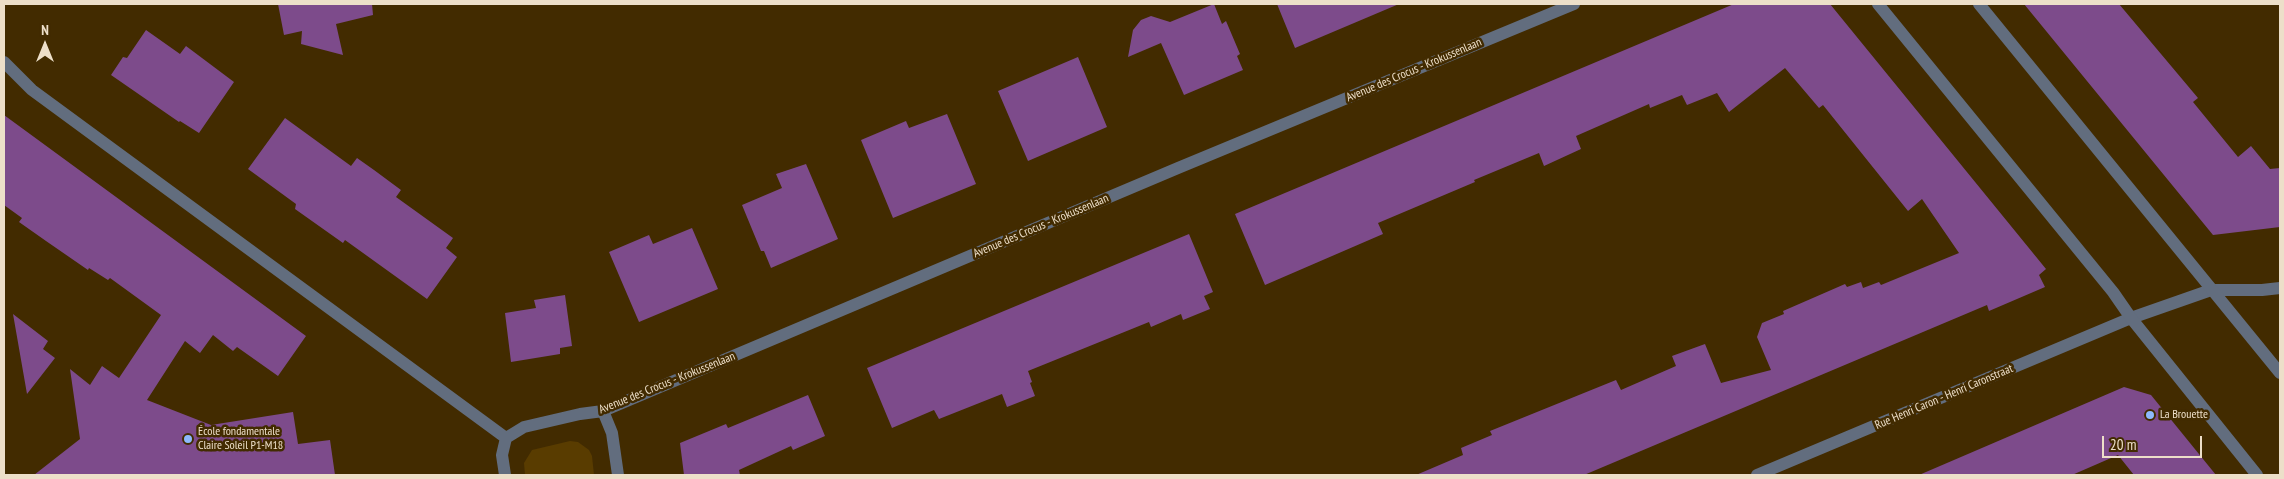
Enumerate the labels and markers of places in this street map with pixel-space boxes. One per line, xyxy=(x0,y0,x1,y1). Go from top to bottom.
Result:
place label: La Brouette xyxy=(2160,408,2208,422)
marker: La Brouette xyxy=(2144,409,2156,421)
place label: École fondamentale Claire Soleil P1-M18 xyxy=(198,425,283,453)
marker: École fondamentale Claire Soleil P1-M18 xyxy=(182,433,194,445)

